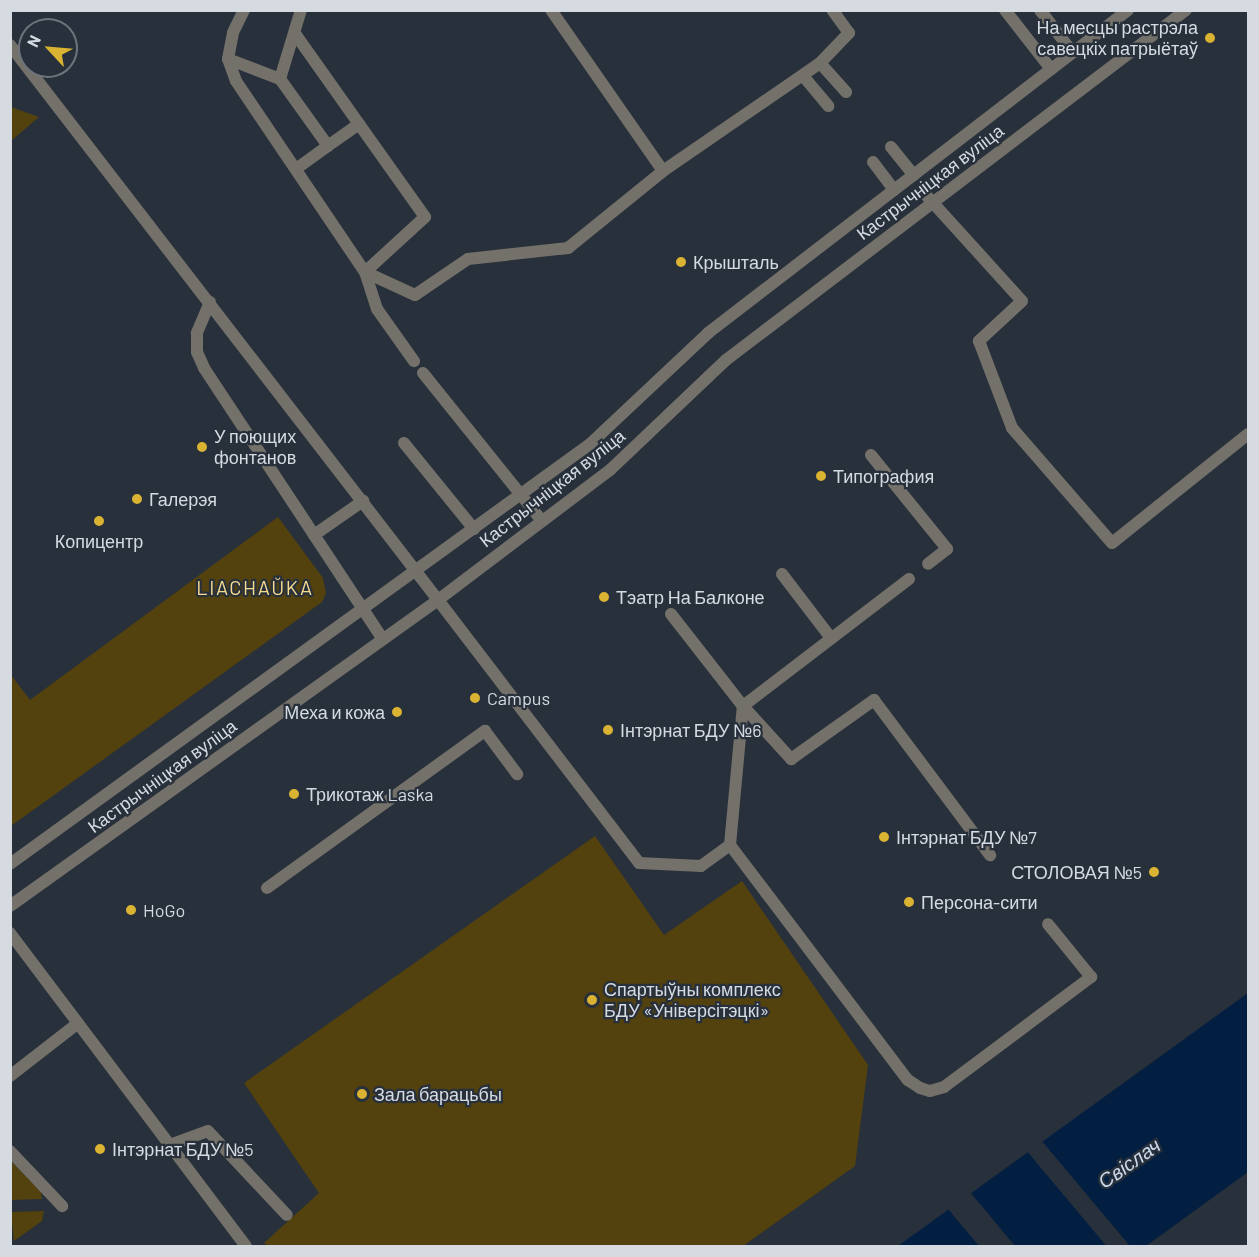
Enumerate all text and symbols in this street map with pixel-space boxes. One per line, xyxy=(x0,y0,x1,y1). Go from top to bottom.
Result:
place label: На месцы растрэла савецкіх патрыётаў xyxy=(1037,17,1198,60)
north arrow xyxy=(18,18,78,78)
marker: На месцы растрэла савецкіх патрыётаў xyxy=(1203,31,1217,45)
text: N xyxy=(22,32,44,50)
street label: Кастрычніцкая вуліца xyxy=(852,120,1008,244)
place label: Крышталь xyxy=(693,251,779,273)
marker: Крышталь xyxy=(674,255,688,269)
street label: Кастрычніцкая вуліца xyxy=(475,425,629,551)
place label: У поющих фонтанов xyxy=(214,426,296,468)
marker: У поющих фонтанов xyxy=(195,440,209,454)
place label: Типография xyxy=(833,465,934,487)
marker: Типография xyxy=(814,469,828,483)
place label: Галерэя xyxy=(149,488,217,510)
marker: Галерэя xyxy=(130,492,144,506)
marker: Копицентр xyxy=(92,514,106,528)
place label: Копицентр xyxy=(55,530,143,552)
district label: LIACHAŬKA xyxy=(196,575,314,599)
place label: Тэатр На Балконе xyxy=(616,586,765,608)
marker: Тэатр На Балконе xyxy=(597,590,611,604)
place label: Campus xyxy=(487,687,550,709)
marker: Campus xyxy=(468,691,482,705)
place label: Меха и кожа xyxy=(284,701,385,723)
marker: Меха и кожа xyxy=(390,705,404,719)
street label: Кастрычніцкая вуліца xyxy=(83,715,241,837)
place label: Інтэрнат БДУ №6 xyxy=(620,719,762,741)
marker: Інтэрнат БДУ №6 xyxy=(601,723,615,737)
place label: Трикотаж Laska xyxy=(306,783,434,805)
marker: Трикотаж Laska xyxy=(287,787,301,801)
place label: Інтэрнат БДУ №7 xyxy=(896,826,1037,848)
marker: Інтэрнат БДУ №7 xyxy=(877,830,891,844)
place label: СТОЛОВАЯ №5 xyxy=(1011,861,1142,883)
marker: СТОЛОВАЯ №5 xyxy=(1147,865,1161,879)
place label: Персона-сити xyxy=(921,891,1038,913)
marker: Персона-сити xyxy=(902,895,916,909)
place label: HoGo xyxy=(143,899,185,921)
marker: HoGo xyxy=(124,903,138,917)
place label: Спартыўны комплекс БДУ «Універсітэцкі» xyxy=(604,979,781,1022)
marker: Спартыўны комплекс БДУ «Універсітэцкі» xyxy=(585,993,599,1007)
place label: Зала барацьбы xyxy=(374,1083,502,1105)
marker: Зала барацьбы xyxy=(355,1087,369,1101)
water label: Свіслач xyxy=(1093,1133,1165,1193)
place label: Інтэрнат БДУ №5 xyxy=(112,1138,254,1160)
marker: Інтэрнат БДУ №5 xyxy=(93,1142,107,1156)

